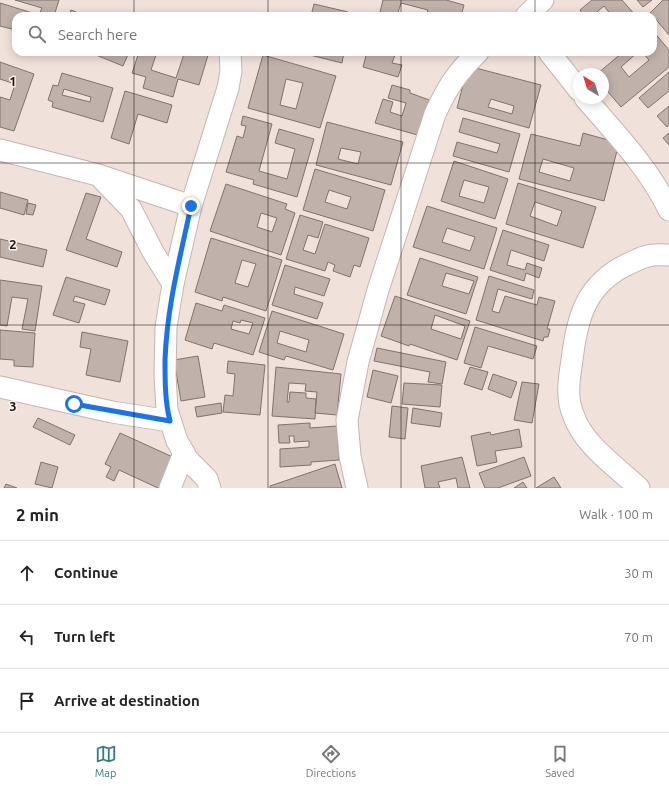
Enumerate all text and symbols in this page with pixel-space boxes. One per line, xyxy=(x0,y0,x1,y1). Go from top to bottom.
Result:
search box xyxy=(12,12,657,56)
icon: search xyxy=(26,23,48,45)
text: Search here xyxy=(58,26,137,43)
north arrow xyxy=(573,68,609,104)
text: 1 xyxy=(9,74,17,88)
route end xyxy=(182,197,200,215)
text: 2 xyxy=(9,237,17,251)
route start xyxy=(65,395,83,413)
text: 3 xyxy=(9,399,17,413)
text: 2 min xyxy=(16,505,59,524)
text: Walk · 100 m xyxy=(579,507,653,521)
icon: ahead xyxy=(16,562,38,584)
text: Continue xyxy=(54,564,118,581)
text: 30 m xyxy=(624,566,653,580)
icon: left xyxy=(16,626,38,648)
text: Turn left xyxy=(54,628,115,645)
text: 70 m xyxy=(624,630,653,644)
icon: arrive xyxy=(16,690,38,712)
text: Arrive at destination xyxy=(54,692,200,709)
tab: Map xyxy=(95,743,117,779)
tab: Directions xyxy=(306,743,356,779)
tab: Saved xyxy=(545,743,574,779)

